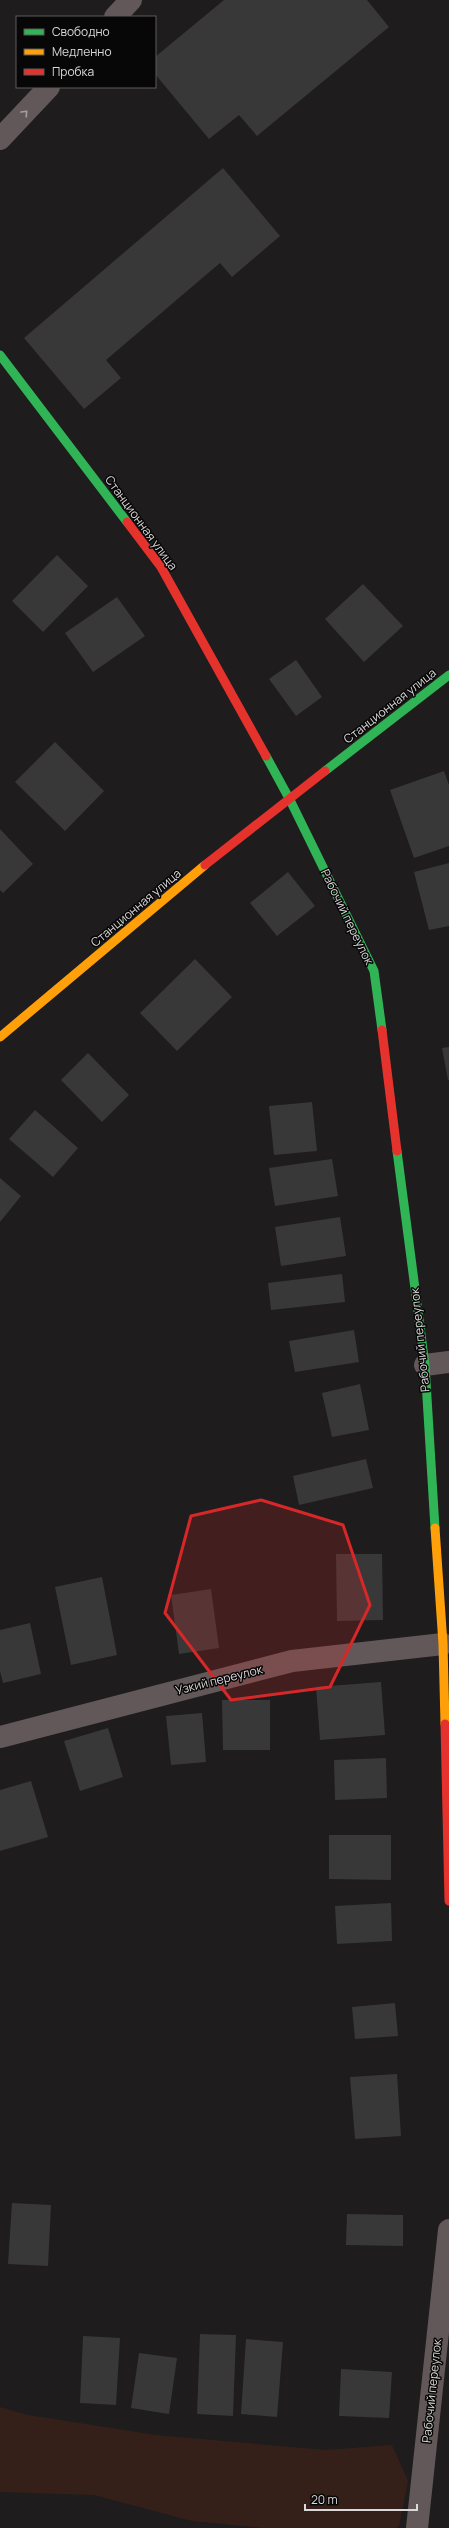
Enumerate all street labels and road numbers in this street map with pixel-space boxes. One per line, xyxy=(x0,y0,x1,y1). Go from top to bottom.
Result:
street label: Станционная улица xyxy=(101,472,182,574)
street label: Станционная улица xyxy=(340,664,440,747)
street label: Станционная улица xyxy=(87,865,185,951)
street label: Рабочий переулок xyxy=(317,866,378,968)
street label: Рабочий переулок xyxy=(405,1286,433,1393)
street label: Узкий переулок xyxy=(174,1660,265,1699)
street label: Рабочий переулок xyxy=(418,2337,446,2444)

